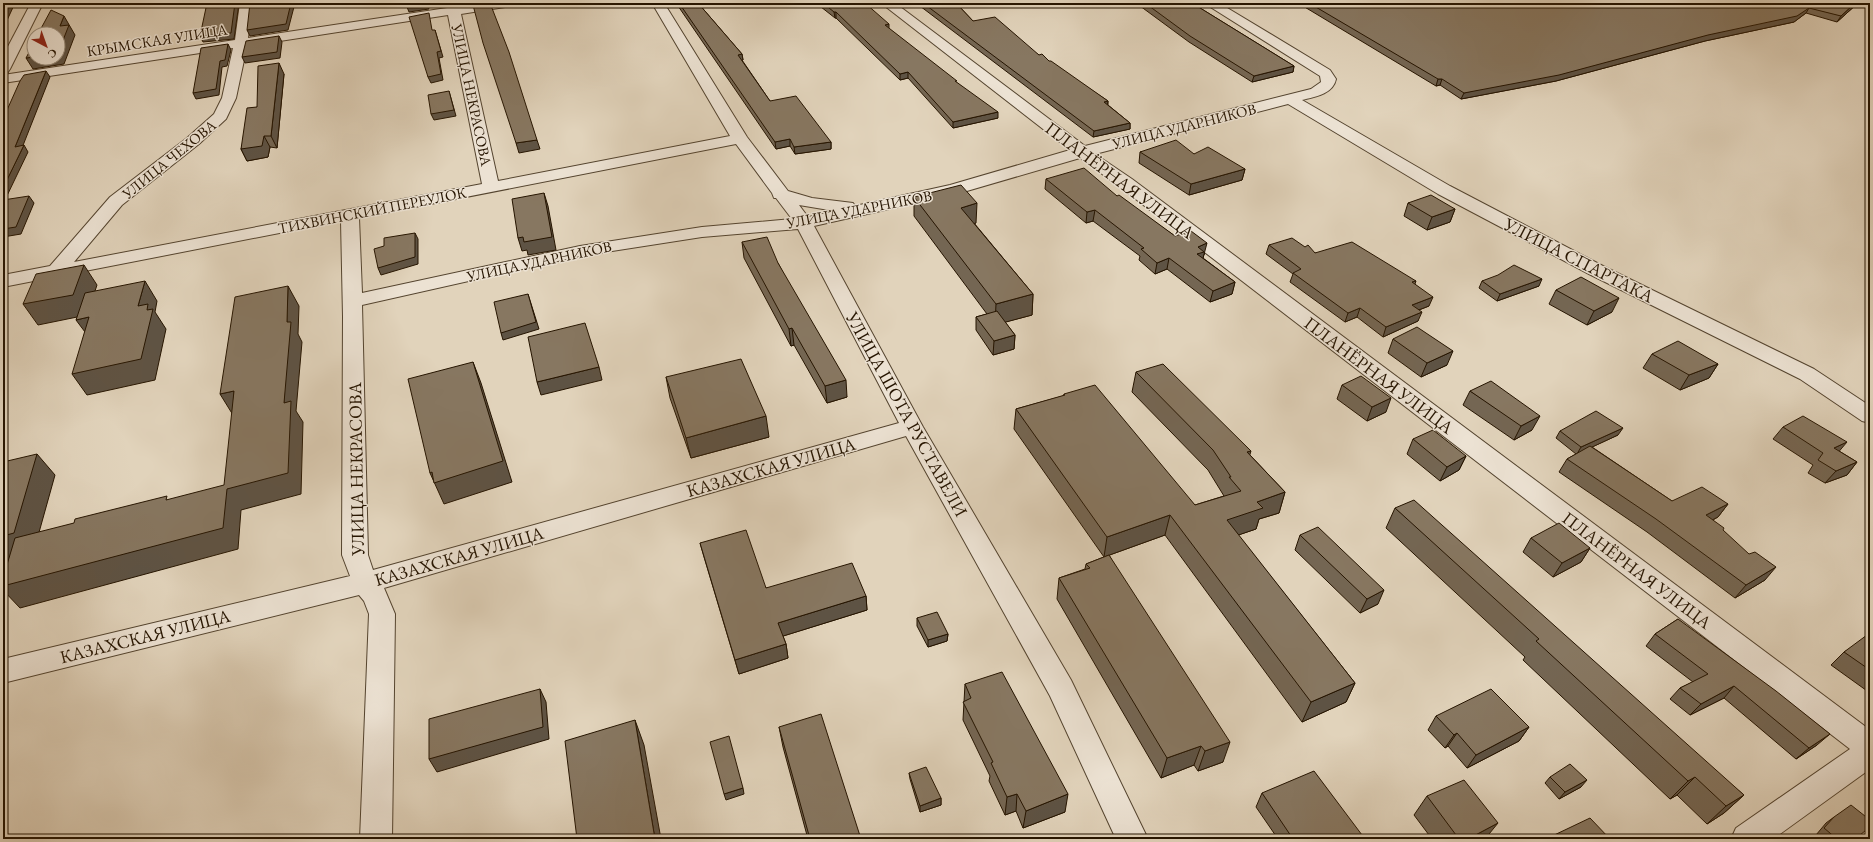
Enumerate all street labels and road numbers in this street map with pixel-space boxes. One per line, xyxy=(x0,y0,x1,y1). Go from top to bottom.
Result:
street label: КРЫМСКАЯ УЛИЦА xyxy=(85,19,229,60)
street label: УЛИЦА НЕКРАСОВА xyxy=(447,21,496,168)
street label: УЛИЦА УДАРНИКОВ xyxy=(1109,99,1258,153)
street label: УЛИЦА ЧЕХОВА xyxy=(117,115,220,203)
street label: ПЛАНЁРНАЯ УЛИЦА xyxy=(1041,116,1200,244)
street label: ТИХВИНСКИЙ ПЕРЕУЛОК xyxy=(276,182,468,238)
street label: УЛИЦА УДАРНИКОВ xyxy=(784,186,933,233)
street label: УЛИЦА СПАРТАКА xyxy=(1499,212,1658,308)
street label: УЛИЦА УДАРНИКОВ xyxy=(464,236,613,286)
street label: УЛИЦА ШОТА РУСТАВЕЛИ xyxy=(841,307,973,521)
street label: ПЛАНЁРНАЯ УЛИЦА xyxy=(1300,311,1459,439)
street label: УЛИЦА НЕКРАСОВА xyxy=(343,381,369,557)
street label: КАЗАХСКАЯ УЛИЦА xyxy=(684,432,859,502)
street label: ПЛАНЁРНАЯ УЛИЦА xyxy=(1558,506,1717,634)
street label: КАЗАХСКАЯ УЛИЦА xyxy=(372,521,547,591)
street label: КАЗАХСКАЯ УЛИЦА xyxy=(57,604,233,668)

